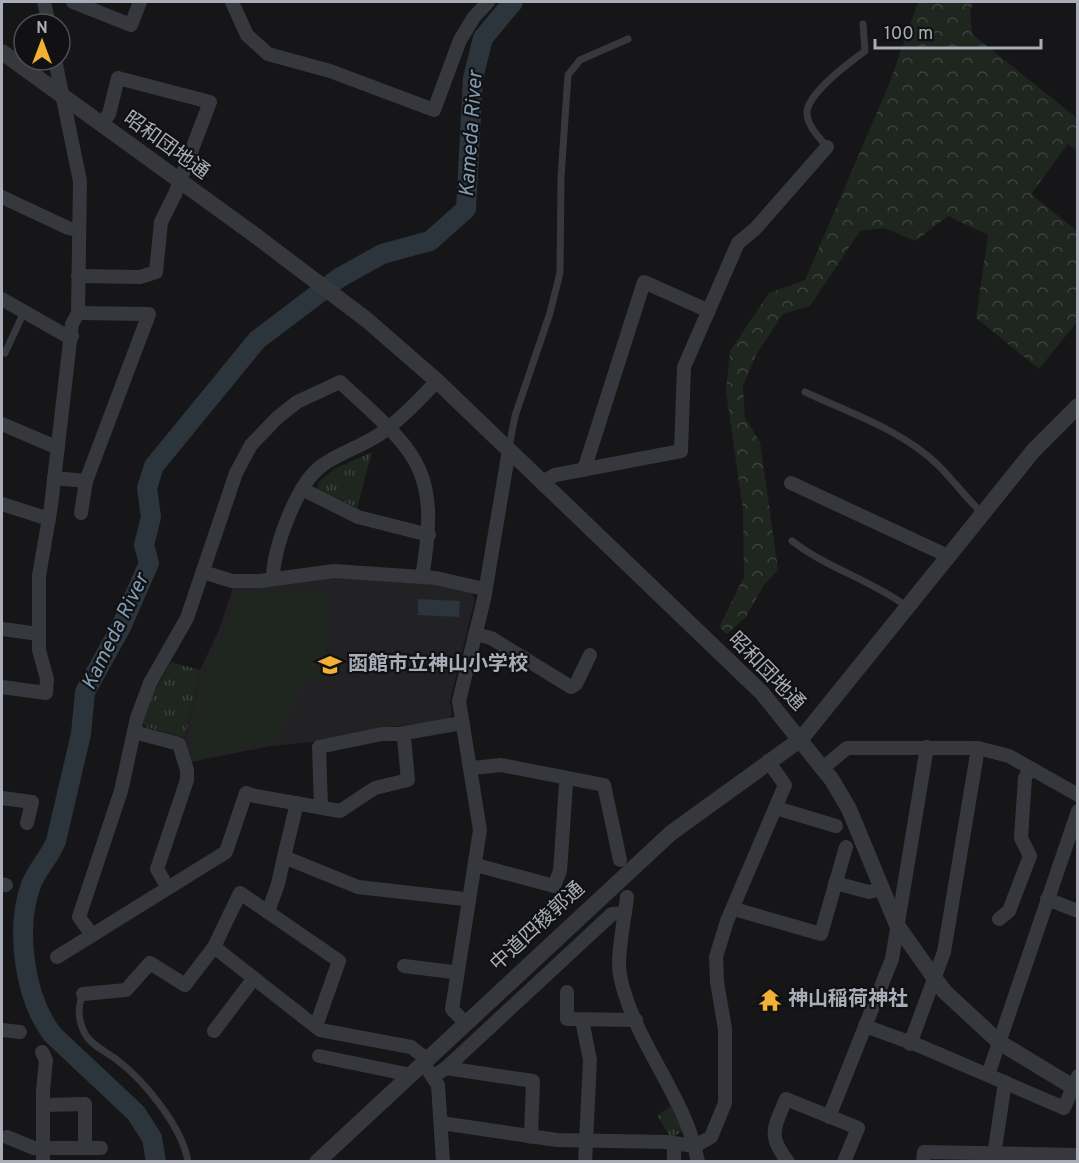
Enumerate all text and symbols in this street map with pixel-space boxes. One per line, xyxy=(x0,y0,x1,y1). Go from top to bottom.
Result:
north arrow xyxy=(12,12,72,72)
scale bar xyxy=(875,12,1042,50)
text: N xyxy=(36,19,48,39)
text: 100 m xyxy=(884,23,933,46)
water label: Kameda River xyxy=(454,68,490,198)
street label: 昭和団地通 xyxy=(118,106,214,186)
water label: Kameda River xyxy=(76,567,157,695)
street label: 昭和団地通 xyxy=(722,627,810,717)
school or university icon: 函館市立神山小学校 xyxy=(317,652,343,678)
place label: 函館市立神山小学校 xyxy=(348,652,528,678)
street label: 中道四稜郭通 xyxy=(485,877,591,977)
temple icon: 神山稲荷神社 xyxy=(757,987,783,1013)
place label: 神山稲荷神社 xyxy=(788,987,908,1013)

